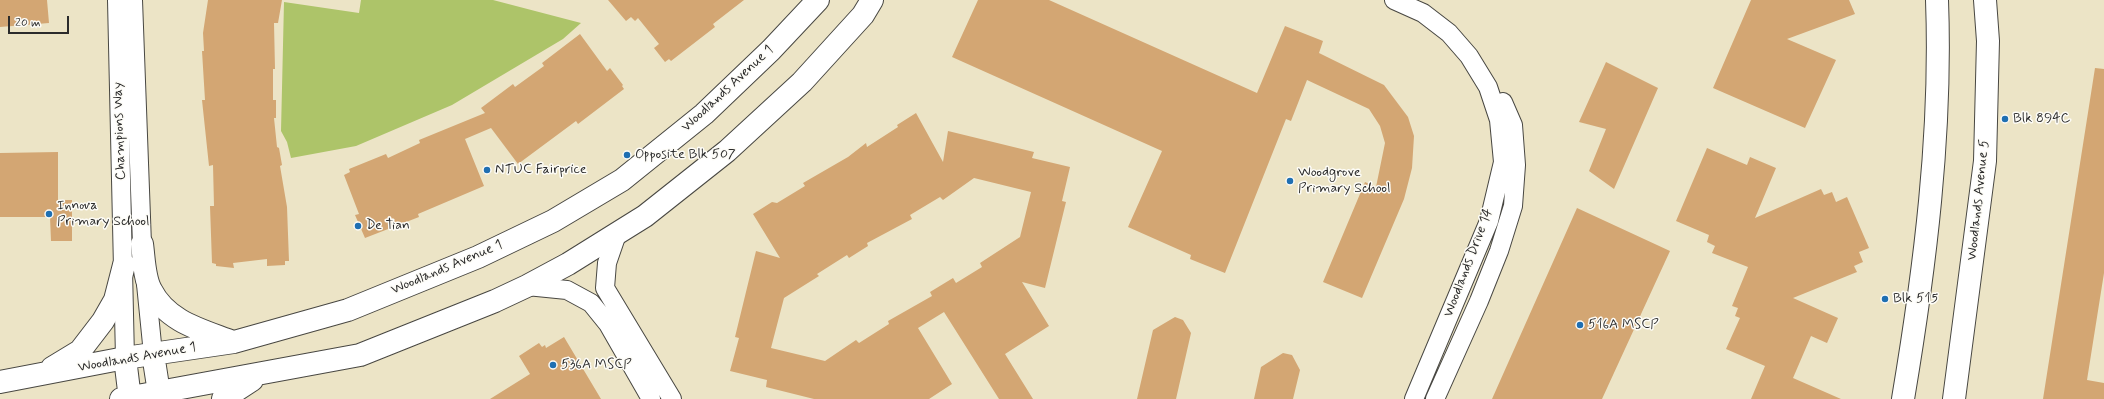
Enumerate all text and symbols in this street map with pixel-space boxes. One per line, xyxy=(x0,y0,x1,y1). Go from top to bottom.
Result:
scale bar xyxy=(10,8,71,34)
text: 20 m xyxy=(15,15,41,31)
street label: Woodlands Avenue 1 xyxy=(679,42,777,136)
street label: Champions Way xyxy=(110,82,130,180)
place label: Blk 894C xyxy=(2013,111,2070,127)
marker: Blk 894C xyxy=(2000,114,2010,124)
street label: Woodlands Avenue 5 xyxy=(1964,139,1994,261)
place label: Opposite Blk 507 xyxy=(635,147,736,163)
marker: Opposite Blk 507 xyxy=(622,150,632,160)
place label: NTUC Fairprice xyxy=(495,162,587,178)
marker: NTUC Fairprice xyxy=(482,165,492,175)
place label: Woodgrove Primary School xyxy=(1298,165,1390,198)
marker: Woodgrove Primary School xyxy=(1285,176,1295,186)
place label: Innova Primary School xyxy=(57,198,149,230)
street label: Woodlands Drive 14 xyxy=(1441,206,1497,320)
marker: Innova Primary School xyxy=(44,209,54,219)
place label: De Tian xyxy=(366,218,410,234)
marker: De Tian xyxy=(353,221,363,231)
street label: Woodlands Avenue 1 xyxy=(389,237,505,299)
place label: Blk 515 xyxy=(1893,291,1938,307)
marker: Blk 515 xyxy=(1880,294,1890,304)
place label: 516A MSCP xyxy=(1588,317,1659,333)
marker: 516A MSCP xyxy=(1575,320,1585,330)
street label: Woodlands Avenue 1 xyxy=(77,339,197,377)
place label: 536A MSCP xyxy=(561,357,632,373)
marker: 536A MSCP xyxy=(548,360,558,370)

